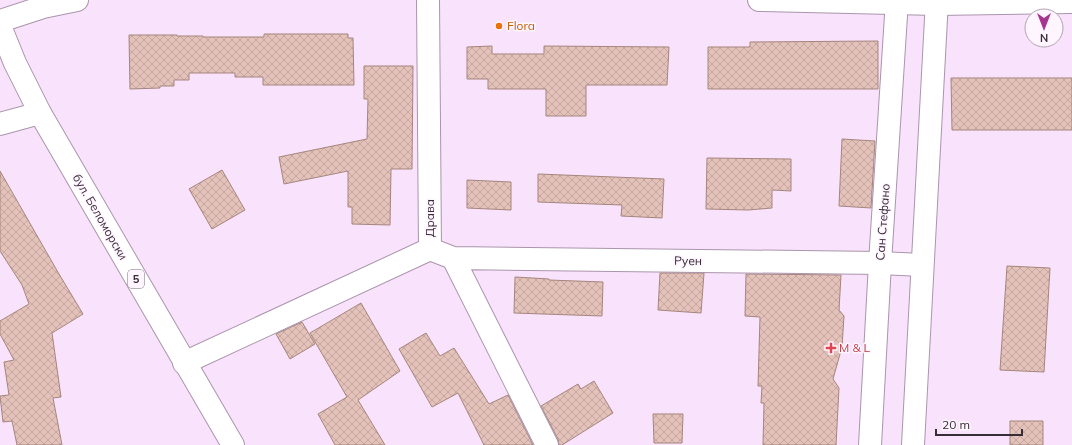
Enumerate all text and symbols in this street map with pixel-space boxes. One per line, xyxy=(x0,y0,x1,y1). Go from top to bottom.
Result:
north arrow xyxy=(1024,8,1064,48)
place label: Flora xyxy=(507,18,535,33)
marker: Flora xyxy=(494,21,504,31)
text: N xyxy=(1040,31,1048,45)
street label: бул. Беломорски xyxy=(70,171,131,262)
street label: Сан Стефано xyxy=(872,183,893,261)
street label: Драва xyxy=(422,199,437,237)
street label: Руен xyxy=(674,253,702,268)
road number: 5 xyxy=(128,270,144,288)
place label: M & L xyxy=(839,340,871,355)
marker: M & L xyxy=(826,343,836,353)
scale bar xyxy=(936,411,1022,437)
text: 20 m xyxy=(942,417,970,432)

